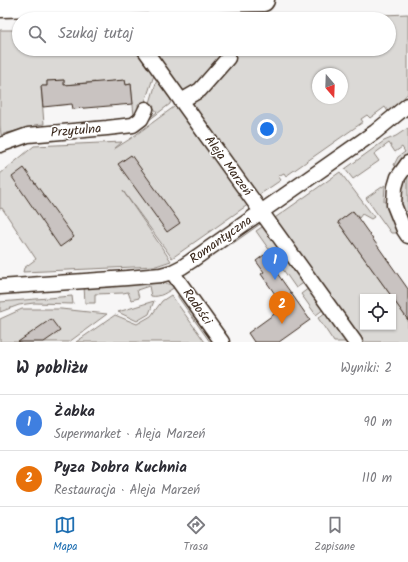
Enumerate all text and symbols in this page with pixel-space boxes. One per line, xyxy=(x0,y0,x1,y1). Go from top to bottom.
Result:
search box xyxy=(12,12,396,56)
text: Szukaj tutaj xyxy=(58,22,133,46)
icon: search xyxy=(26,23,48,45)
north arrow xyxy=(312,68,348,104)
street label: Przytulna xyxy=(50,118,102,144)
your location xyxy=(257,119,277,139)
street label: Aleja Marzeń xyxy=(199,131,257,201)
street label: Romantyczna xyxy=(185,211,257,269)
pin: 1 xyxy=(262,247,288,280)
street label: Radości xyxy=(177,284,218,330)
pin: 2 xyxy=(269,291,295,324)
map controls xyxy=(360,294,396,330)
button: locate xyxy=(360,294,396,330)
text: W pobliżu xyxy=(16,355,87,382)
text: Wyniki: 2 xyxy=(341,358,392,379)
text: Żabka xyxy=(54,400,95,424)
text: 1 xyxy=(27,412,31,433)
text: 90 m xyxy=(364,412,392,433)
text: Supermarket · Aleja Marzeń xyxy=(54,424,205,445)
text: Pyza Dobra Kuchnia xyxy=(54,456,187,480)
text: 2 xyxy=(25,468,33,489)
text: 110 m xyxy=(362,468,392,489)
text: Restauracja · Aleja Marzeń xyxy=(54,480,200,501)
tab: Mapa xyxy=(53,514,77,556)
tab: Trasa xyxy=(184,514,208,556)
tab: Zapisane xyxy=(314,514,355,556)

